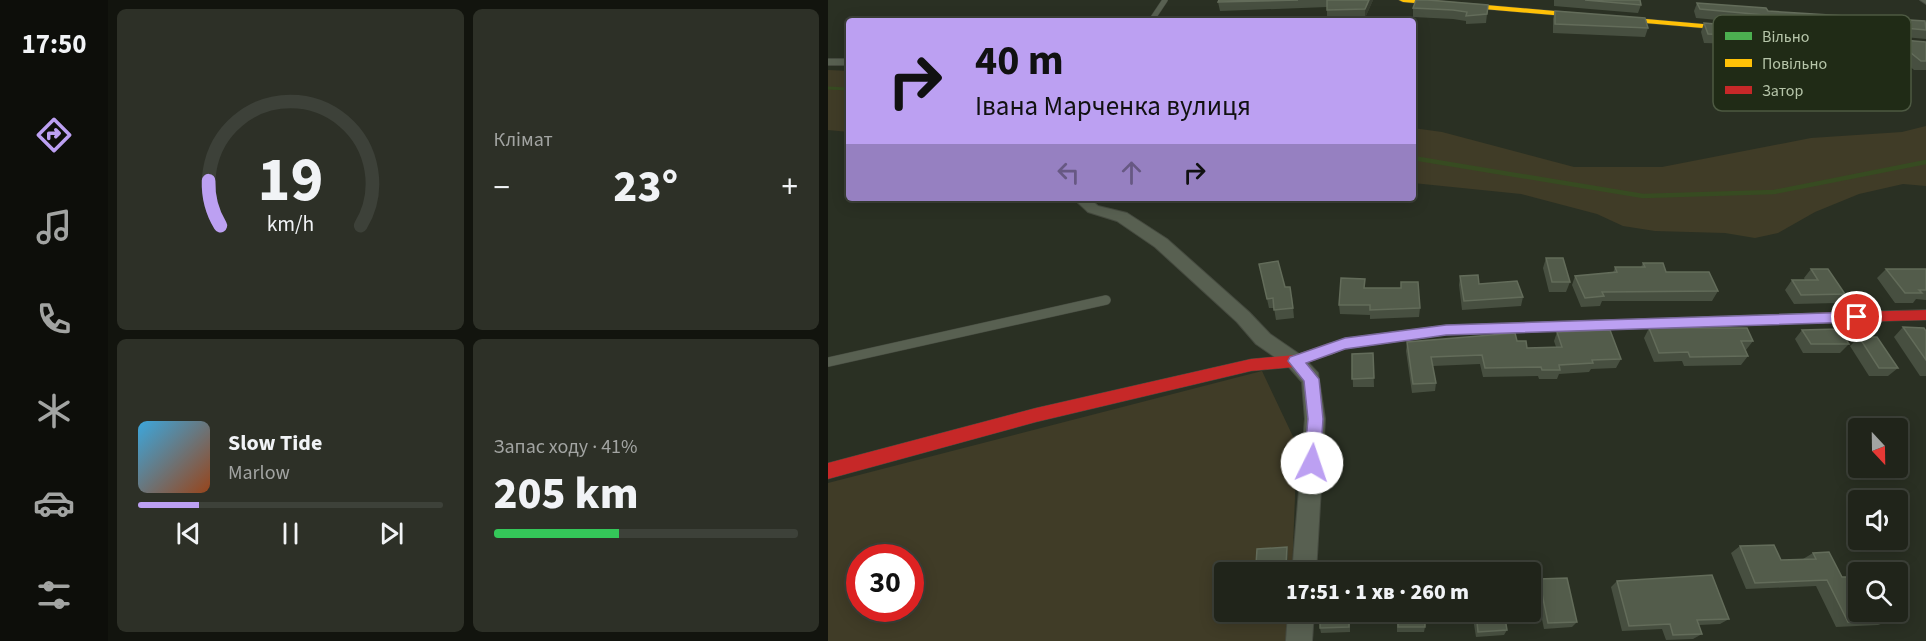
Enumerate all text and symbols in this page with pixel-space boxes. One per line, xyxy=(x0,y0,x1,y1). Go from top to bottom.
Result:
legend xyxy=(1713,15,1911,111)
text: 17:50 xyxy=(21,25,87,64)
text: Вільно xyxy=(1762,26,1809,48)
text: 40 m xyxy=(975,31,1064,91)
icon: right xyxy=(876,42,954,120)
text: Повільно xyxy=(1762,53,1827,75)
text: Затор xyxy=(1762,80,1803,102)
text: Івана Марченка вулиця xyxy=(975,87,1251,126)
icon: directions xyxy=(33,114,75,156)
text: Клімат xyxy=(494,126,553,154)
text: 19 xyxy=(257,136,323,225)
text: 23° xyxy=(613,155,678,219)
icon: left xyxy=(1052,156,1085,189)
icon: ahead xyxy=(1115,156,1148,189)
icon: right xyxy=(1178,156,1211,189)
text: − xyxy=(494,164,510,211)
text: + xyxy=(782,164,798,211)
icon: music xyxy=(33,206,75,248)
text: km/h xyxy=(266,210,314,241)
pin xyxy=(1831,291,1882,342)
icon: phone xyxy=(33,298,75,340)
icon: arrive xyxy=(1840,300,1873,333)
icon: climate xyxy=(33,390,75,432)
north arrow xyxy=(1848,418,1908,478)
map controls xyxy=(1848,418,1908,622)
text: Slow Tide xyxy=(228,427,322,459)
position arrow xyxy=(1280,431,1344,495)
text: Запас ходу · 41% xyxy=(494,433,638,461)
text: Marlow xyxy=(228,459,290,487)
text: 205 km xyxy=(494,462,639,526)
icon: car xyxy=(33,482,75,524)
button: sound xyxy=(1848,490,1908,550)
icon: previous xyxy=(172,517,205,550)
icon: pause xyxy=(274,517,307,550)
icon: next xyxy=(375,517,408,550)
speed limit sign: 30 xyxy=(846,544,924,622)
button: search xyxy=(1848,562,1908,622)
icon: filters xyxy=(33,574,75,616)
text: 17:51 · 1 хв · 260 m xyxy=(1286,576,1469,608)

